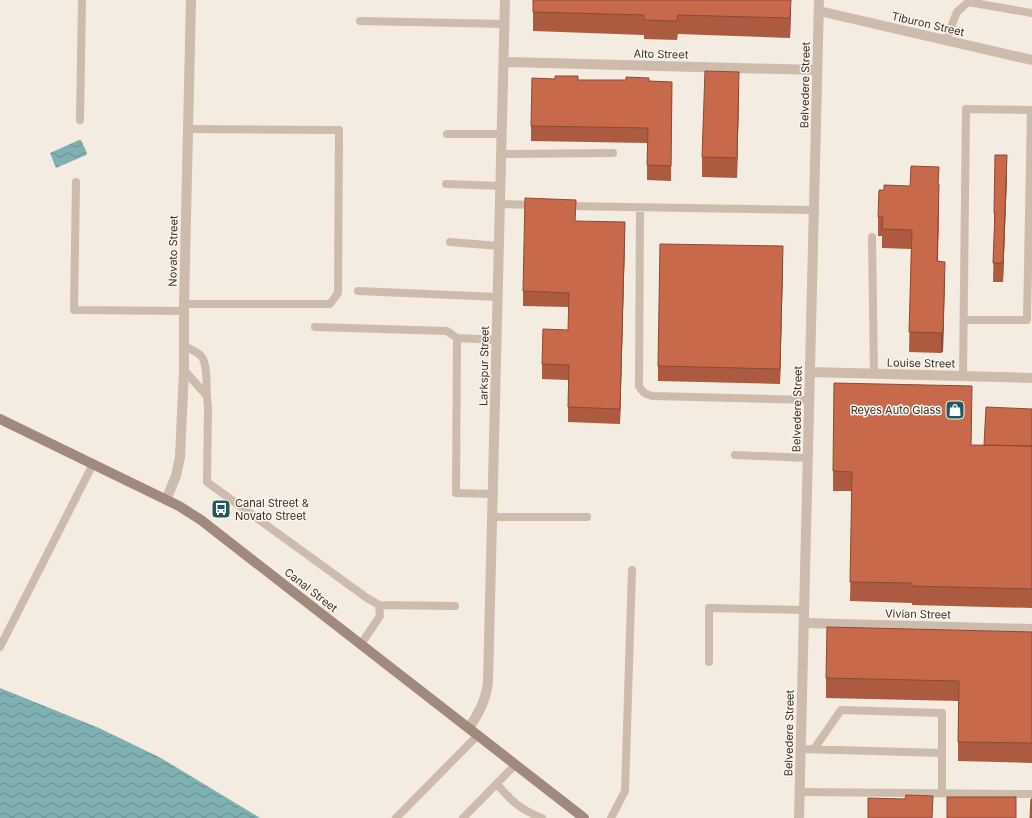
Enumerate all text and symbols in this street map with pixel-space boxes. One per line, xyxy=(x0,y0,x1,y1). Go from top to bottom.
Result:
street label: Tiburon Street xyxy=(890,9,966,39)
street label: Belvedere Street xyxy=(797,41,813,128)
street label: Alto Street xyxy=(634,47,689,61)
street label: Novato Street xyxy=(165,215,181,287)
street label: Larkspur Street xyxy=(476,325,492,406)
street label: Louise Street xyxy=(887,355,956,371)
street label: Belvedere Street xyxy=(789,365,805,452)
shop icon: Reyes Auto Glass xyxy=(944,399,966,421)
place label: Reyes Auto Glass xyxy=(851,403,941,417)
place label: Canal Street & Novato Street xyxy=(235,496,309,523)
bus stop icon: Canal Street & Novato Street xyxy=(210,498,232,520)
street label: Canal Street xyxy=(282,565,341,615)
street label: Vivian Street xyxy=(885,606,951,622)
street label: Belvedere Street xyxy=(781,689,797,776)

